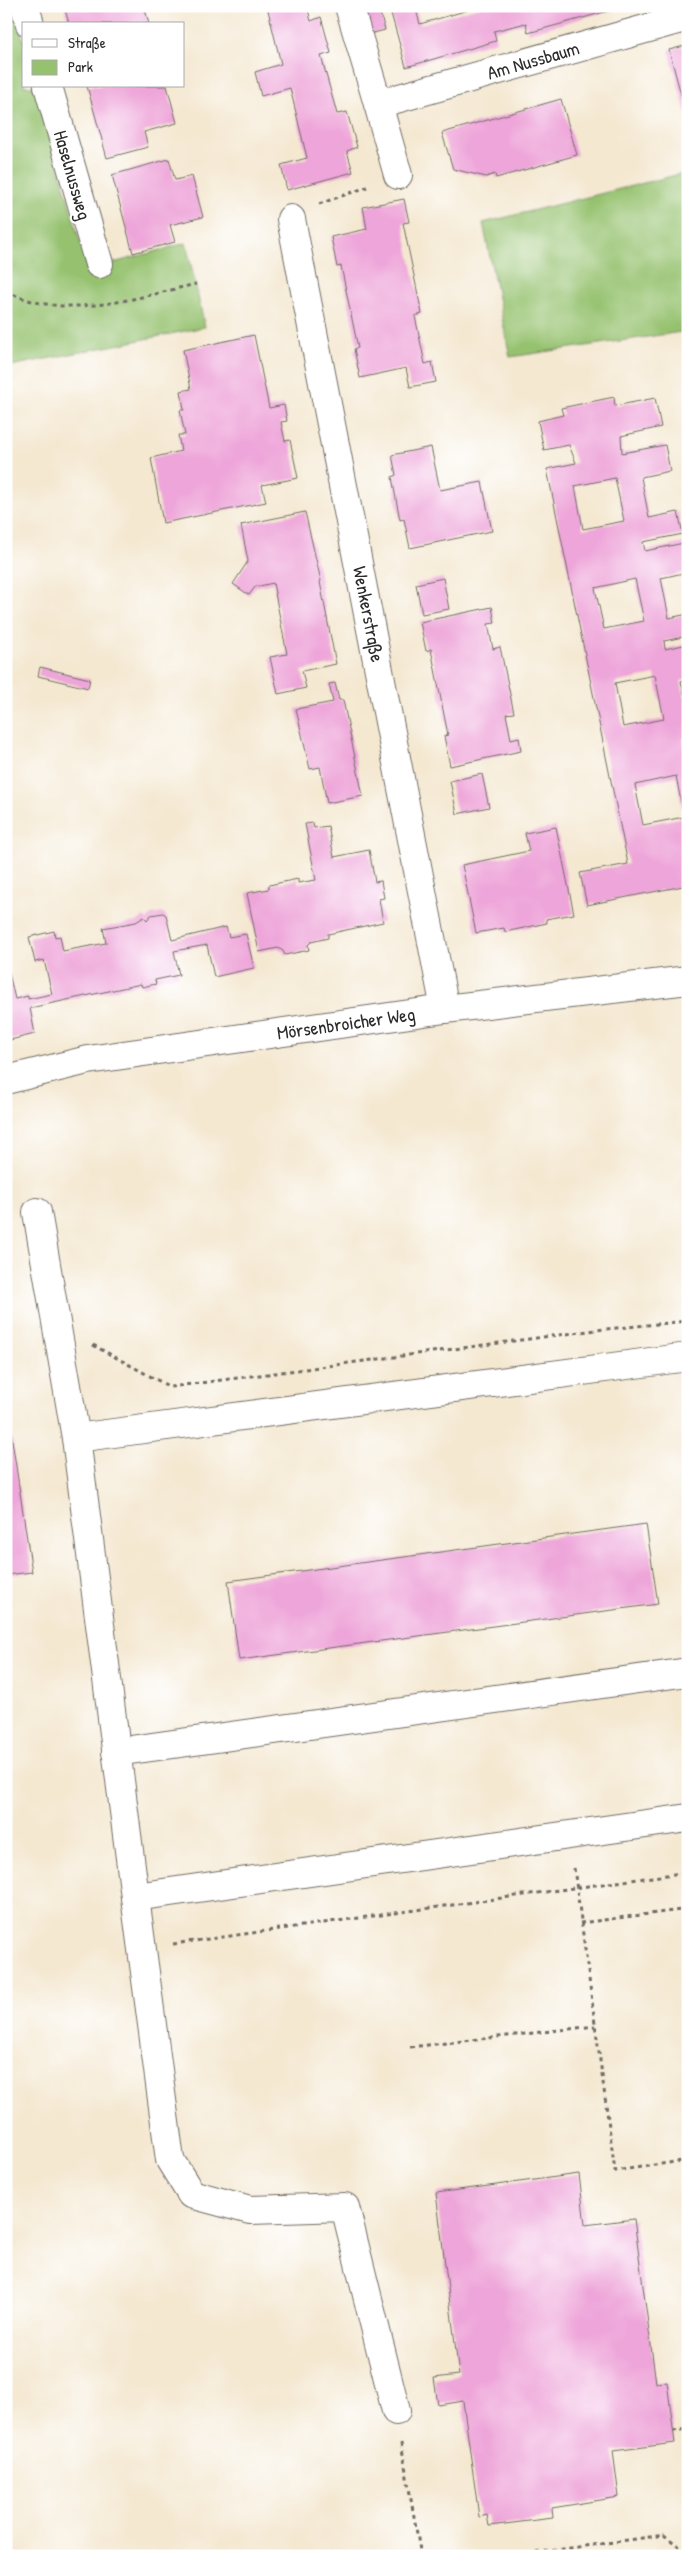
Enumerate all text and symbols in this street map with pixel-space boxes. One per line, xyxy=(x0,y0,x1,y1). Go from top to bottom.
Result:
legend xyxy=(22,22,185,88)
text: Straße xyxy=(68,32,106,53)
street label: Am Nussbaum xyxy=(484,34,582,86)
text: Park xyxy=(68,56,93,77)
street label: Haselnussweg xyxy=(48,127,98,223)
street label: Wenkerstraße xyxy=(347,564,391,664)
street label: Mörsenbroicher Weg xyxy=(275,1000,417,1046)

